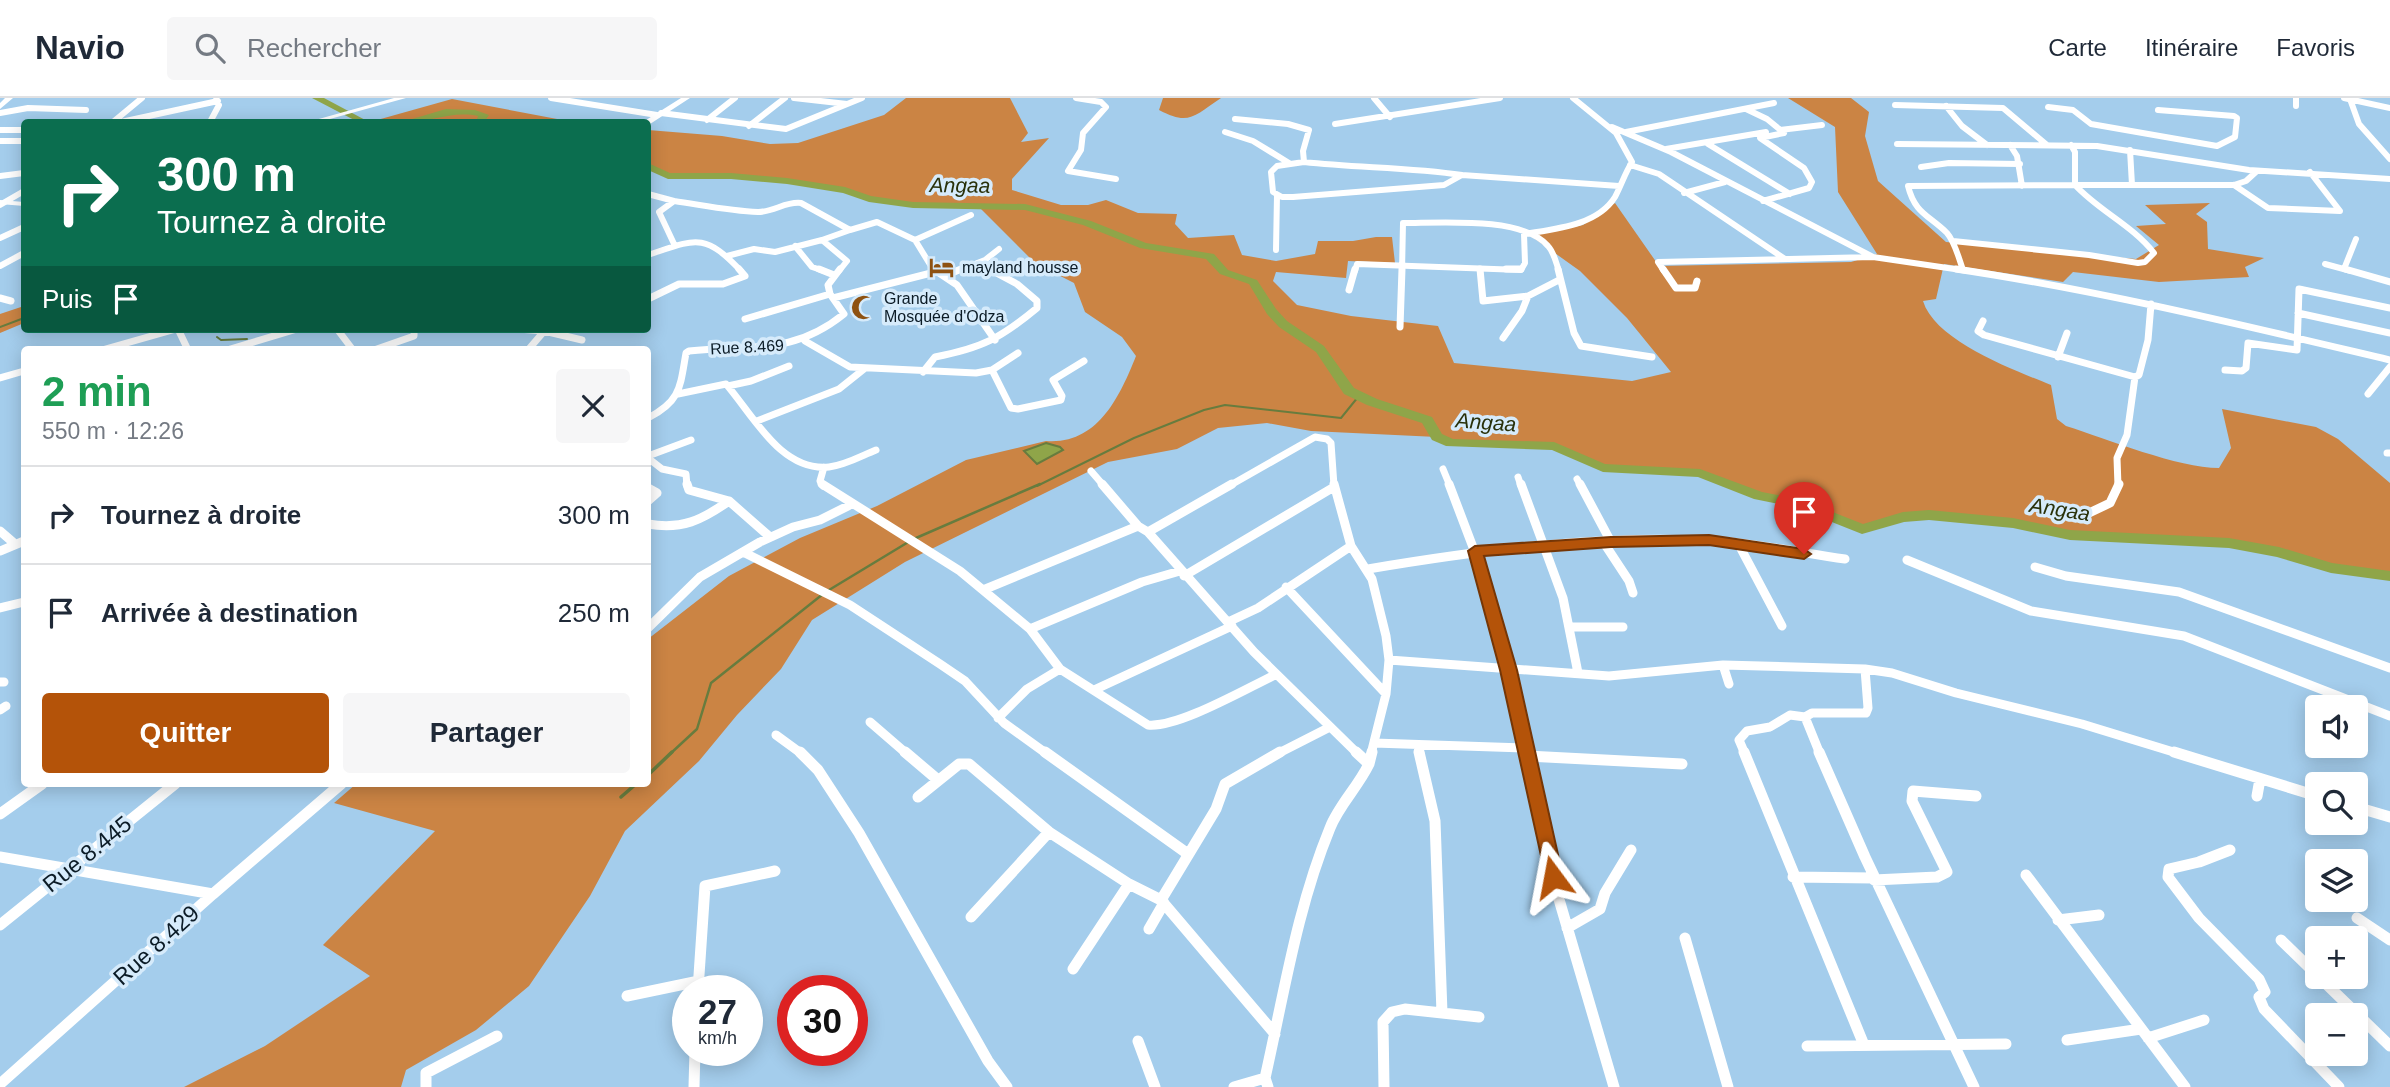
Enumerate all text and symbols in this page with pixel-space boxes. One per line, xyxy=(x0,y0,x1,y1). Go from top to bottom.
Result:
search box xyxy=(167,17,657,80)
text: Navio xyxy=(35,29,125,66)
icon: search xyxy=(191,29,229,67)
text: Rechercher xyxy=(247,33,381,63)
text: Carte xyxy=(2048,34,2107,61)
text: Itinéraire xyxy=(2145,34,2238,61)
text: Favoris xyxy=(2276,34,2355,61)
icon: right xyxy=(42,147,133,238)
text: 300 m xyxy=(157,147,296,201)
water label: Angaa xyxy=(927,173,991,197)
text: Tournez à droite xyxy=(157,204,386,240)
hotel icon: mayland housse xyxy=(928,253,956,281)
place label: mayland housse xyxy=(962,259,1079,276)
icon: arrive xyxy=(107,280,145,318)
text: Puis xyxy=(42,284,93,314)
place label: Grande Mosquée d'Odza xyxy=(884,290,1005,325)
mosque icon: Grande Mosquée d'Odza xyxy=(850,293,878,321)
street label: Rue 8.469 xyxy=(710,337,784,357)
text: 2 min xyxy=(42,368,152,415)
button: close xyxy=(556,369,630,443)
water label: Angaa xyxy=(1453,408,1517,436)
text: 550 m · 12:26 xyxy=(42,418,184,444)
pin xyxy=(1774,482,1834,554)
icon: arrive xyxy=(1785,493,1823,531)
water label: Angaa xyxy=(2026,493,2092,525)
icon: right xyxy=(42,496,80,534)
text: Tournez à droite xyxy=(101,500,301,530)
text: 300 m xyxy=(558,500,630,530)
icon: arrive xyxy=(42,594,80,632)
text: Arrivée à destination xyxy=(101,598,358,628)
text: 250 m xyxy=(558,598,630,628)
button: Quitter xyxy=(42,693,329,773)
button: Partager xyxy=(343,693,630,773)
map controls xyxy=(2305,695,2368,1066)
button: sound xyxy=(2305,695,2368,758)
button: search xyxy=(2305,772,2368,835)
street label: Rue 8.445 xyxy=(38,810,136,898)
position arrow xyxy=(1516,840,1590,914)
button: layers xyxy=(2305,849,2368,912)
street label: Rue 8.429 xyxy=(108,900,204,990)
button: + xyxy=(2305,926,2368,989)
speed limit sign: 30 xyxy=(777,975,868,1066)
text: 27 xyxy=(698,992,737,1031)
button: − xyxy=(2305,1003,2368,1066)
text: km/h xyxy=(698,1028,737,1048)

